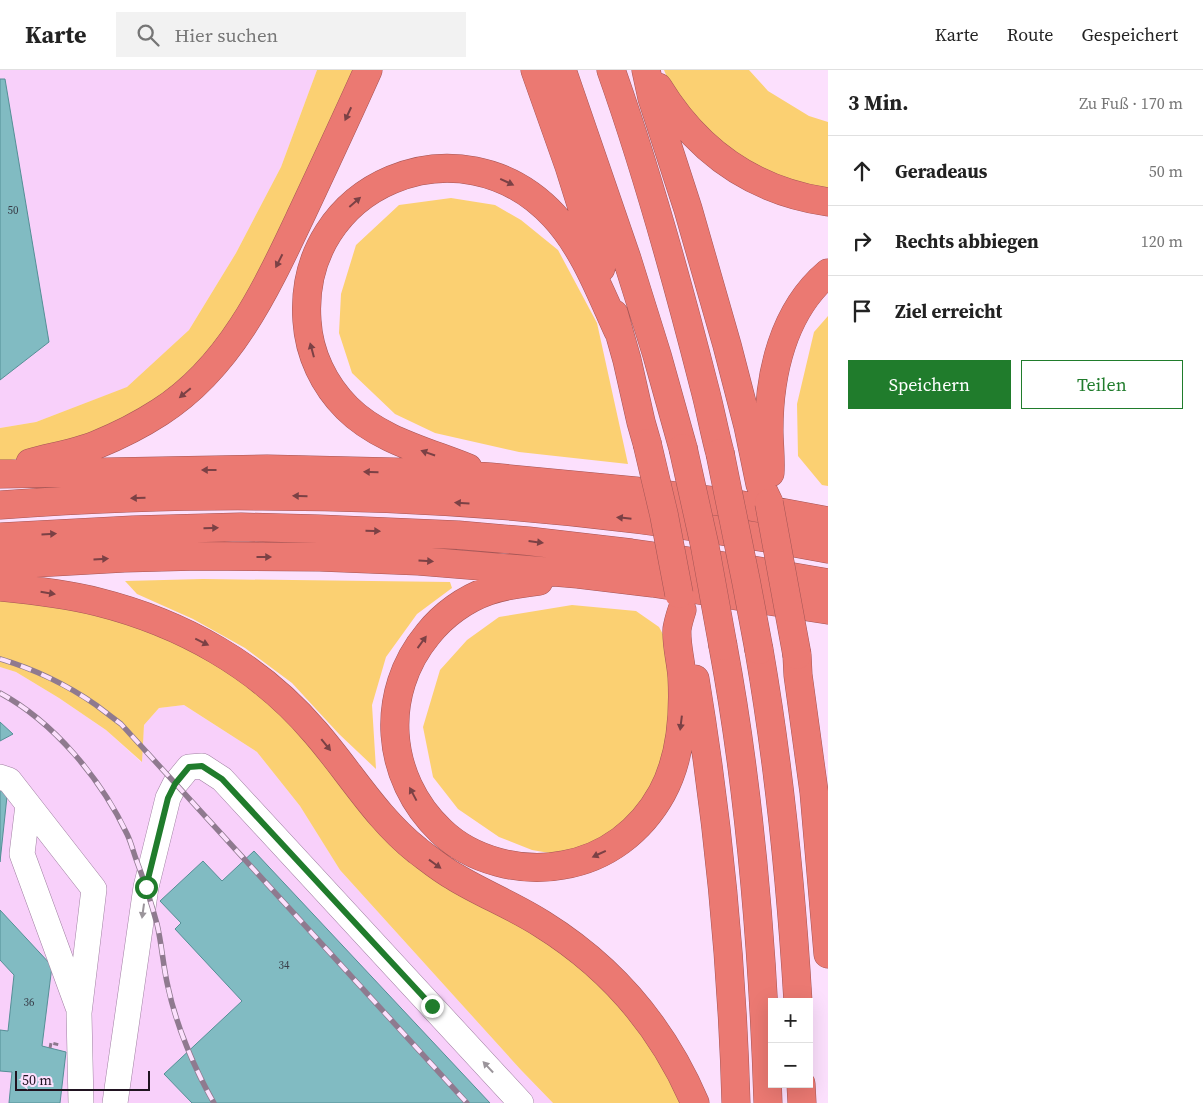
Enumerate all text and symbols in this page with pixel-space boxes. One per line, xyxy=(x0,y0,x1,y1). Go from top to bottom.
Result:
search box xyxy=(116,12,466,57)
text: Karte xyxy=(25,18,86,51)
icon: search xyxy=(134,21,162,49)
text: Hier suchen xyxy=(174,22,278,48)
text: Karte xyxy=(935,22,979,47)
text: Route xyxy=(1007,22,1053,47)
text: Gespeichert xyxy=(1081,22,1178,47)
text: 3 Min. xyxy=(848,88,909,117)
text: Zu Fuß · 170 m xyxy=(1079,92,1183,114)
one-way arrow xyxy=(344,107,352,121)
icon: ahead xyxy=(848,157,876,185)
text: Geradeaus xyxy=(895,158,987,184)
text: 50 m xyxy=(1149,160,1183,182)
one-way arrow xyxy=(500,178,514,186)
one-way arrow xyxy=(349,197,362,208)
house number: 50 xyxy=(8,203,19,218)
icon: right xyxy=(848,227,876,255)
text: Rechts abbiegen xyxy=(895,228,1039,254)
text: 120 m xyxy=(1141,230,1183,252)
one-way arrow xyxy=(275,254,283,268)
icon: arrive xyxy=(848,297,876,325)
text: Ziel erreicht xyxy=(895,298,1002,324)
one-way arrow xyxy=(308,342,316,357)
button: Speichern xyxy=(848,360,1011,409)
button: Teilen xyxy=(1021,360,1183,409)
one-way arrow xyxy=(179,387,192,398)
one-way arrow xyxy=(420,449,435,457)
one-way arrow xyxy=(200,466,216,474)
one-way arrow xyxy=(363,468,379,476)
one-way arrow xyxy=(292,492,308,500)
one-way arrow xyxy=(129,494,145,502)
one-way arrow xyxy=(454,499,470,507)
one-way arrow xyxy=(616,514,632,522)
one-way arrow xyxy=(203,524,219,532)
one-way arrow xyxy=(366,528,382,536)
one-way arrow xyxy=(41,530,57,538)
one-way arrow xyxy=(528,538,544,546)
one-way arrow xyxy=(256,553,272,561)
one-way arrow xyxy=(93,555,109,563)
one-way arrow xyxy=(418,558,434,566)
one-way arrow xyxy=(41,589,57,597)
one-way arrow xyxy=(417,635,427,648)
one-way arrow xyxy=(195,638,210,646)
one-way arrow xyxy=(677,716,685,732)
one-way arrow xyxy=(321,738,332,751)
one-way arrow xyxy=(409,787,417,802)
one-way arrow xyxy=(592,850,606,858)
one-way arrow xyxy=(428,859,442,869)
route start xyxy=(135,876,158,899)
one-way arrow xyxy=(139,903,147,919)
house number: 34 xyxy=(279,958,290,973)
house number: 36 xyxy=(24,995,35,1010)
route end xyxy=(421,995,444,1018)
map controls xyxy=(768,998,813,1088)
button: + xyxy=(768,998,813,1043)
button: − xyxy=(768,1043,813,1088)
one-way arrow xyxy=(482,1062,494,1074)
scale bar xyxy=(15,1068,150,1091)
text: 50 m xyxy=(22,1070,52,1090)

